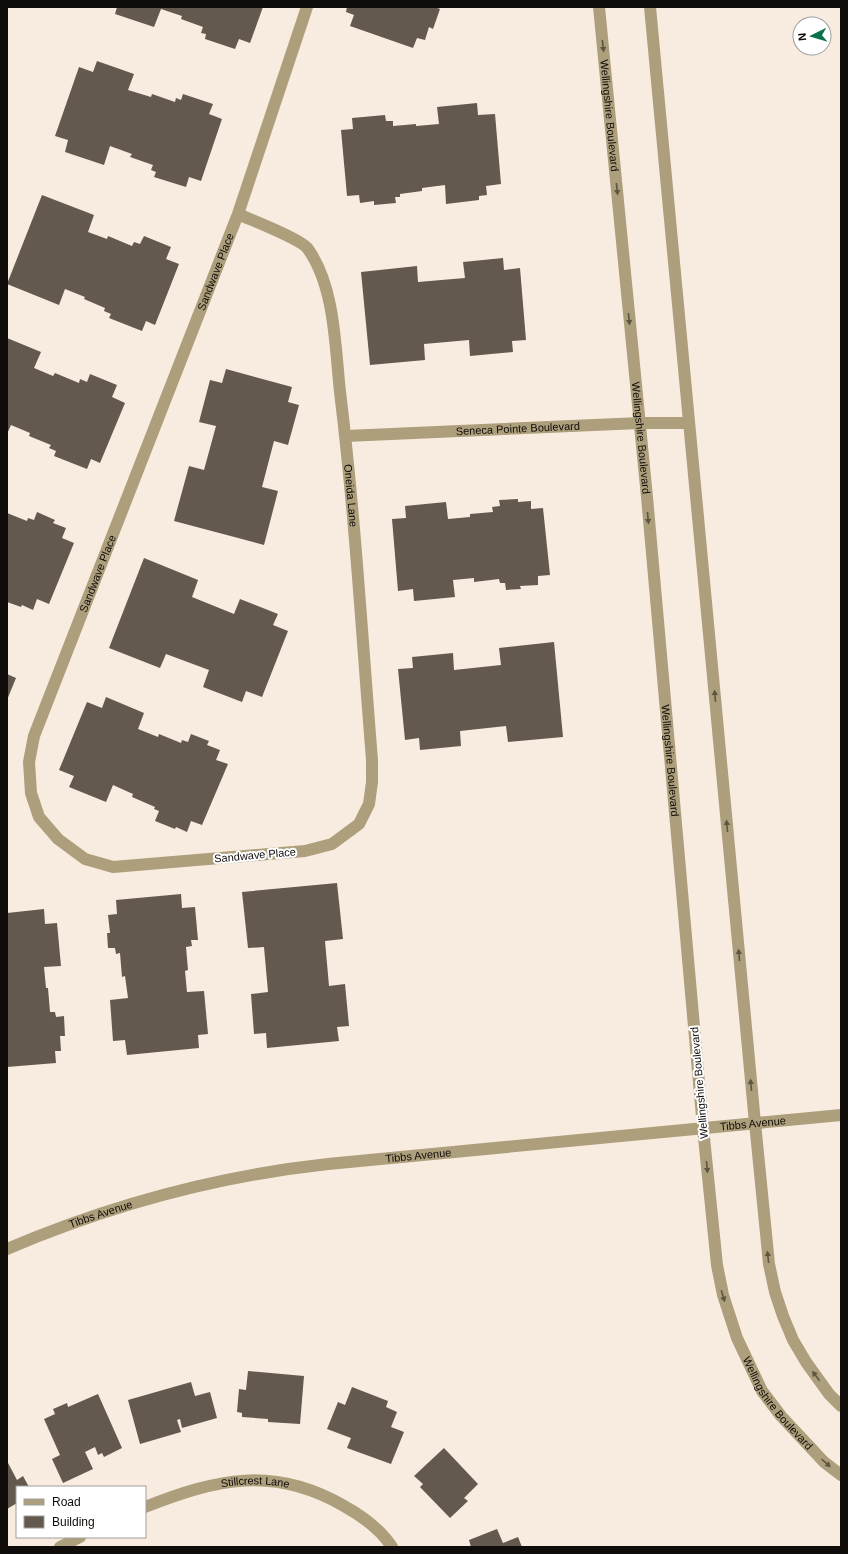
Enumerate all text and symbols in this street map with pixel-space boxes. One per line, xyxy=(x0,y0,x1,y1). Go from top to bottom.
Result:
north arrow xyxy=(792,16,832,56)
text: N xyxy=(796,32,808,41)
one-way arrow xyxy=(599,40,606,52)
street label: Wellingshire Boulevard xyxy=(598,59,621,172)
one-way arrow xyxy=(613,183,620,195)
street label: Sandwave Place xyxy=(195,231,236,312)
one-way arrow xyxy=(626,312,633,325)
street label: Wellingshire Boulevard xyxy=(630,381,653,494)
street label: Seneca Pointe Boulevard xyxy=(455,420,580,437)
street label: Oneida Lane xyxy=(342,464,360,528)
one-way arrow xyxy=(645,512,652,524)
street label: Sandwave Place xyxy=(77,533,118,614)
one-way arrow xyxy=(712,690,718,702)
street label: Wellingshire Boulevard xyxy=(659,704,681,817)
one-way arrow xyxy=(724,820,730,832)
street label: Sandwave Place xyxy=(214,845,296,865)
one-way arrow xyxy=(736,949,742,961)
street label: Wellingshire Boulevard xyxy=(688,1027,710,1139)
one-way arrow xyxy=(748,1079,755,1091)
street label: Tibbs Avenue xyxy=(719,1114,786,1133)
street label: Tibbs Avenue xyxy=(385,1146,452,1164)
one-way arrow xyxy=(704,1161,710,1173)
street label: Tibbs Avenue xyxy=(67,1198,134,1230)
one-way arrow xyxy=(765,1251,771,1263)
one-way arrow xyxy=(721,1290,727,1302)
street label: Wellingshire Boulevard xyxy=(741,1355,815,1452)
one-way arrow xyxy=(812,1371,820,1382)
one-way arrow xyxy=(821,1459,832,1468)
street label: Stillcrest Lane xyxy=(220,1474,291,1490)
legend xyxy=(16,1486,146,1538)
text: Road xyxy=(52,1495,81,1509)
text: Building xyxy=(52,1515,95,1529)

